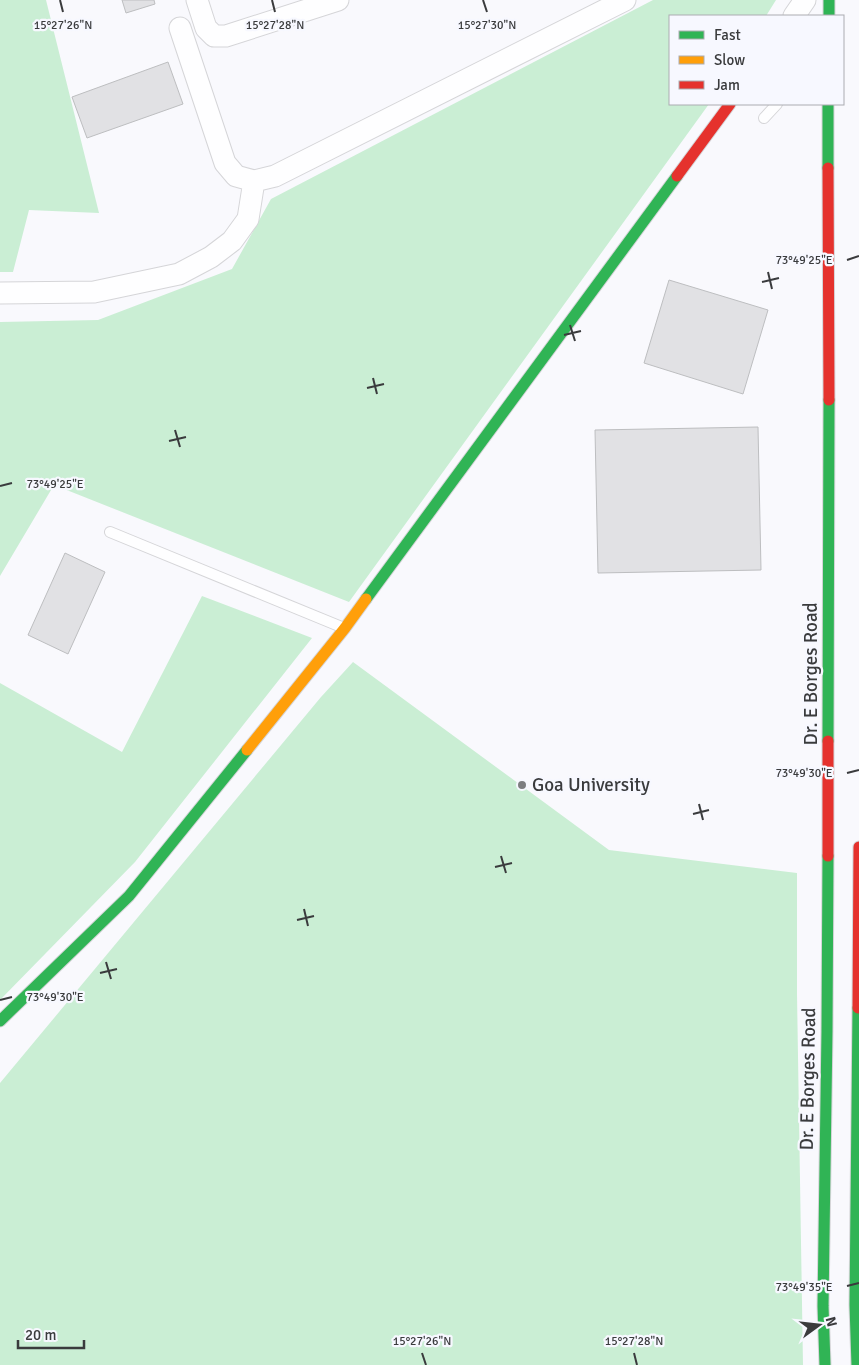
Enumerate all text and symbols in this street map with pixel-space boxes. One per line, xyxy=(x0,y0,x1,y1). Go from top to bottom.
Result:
legend xyxy=(669,15,844,105)
text: 15°27'26"N xyxy=(34,18,92,33)
text: 15°27'28"N xyxy=(246,18,304,33)
text: 15°27'30"N xyxy=(458,18,516,33)
text: Fast xyxy=(714,26,741,44)
text: Slow xyxy=(714,51,745,69)
text: Jam xyxy=(714,76,740,94)
text: 73°49'25"E xyxy=(775,253,833,268)
text: 73°49'25"E xyxy=(26,477,84,492)
street label: Dr. E Borges Road xyxy=(799,602,823,746)
text: 73°49'30"E xyxy=(775,766,833,781)
place label: Goa University xyxy=(532,773,650,797)
marker: Goa University xyxy=(516,779,528,791)
text: 73°49'30"E xyxy=(26,990,84,1005)
street label: Dr. E Borges Road xyxy=(795,1007,821,1151)
text: 73°49'35"E xyxy=(775,1280,833,1295)
north arrow xyxy=(794,1300,844,1350)
text: N xyxy=(822,1315,841,1329)
scale bar xyxy=(18,1318,84,1350)
text: 20 m xyxy=(25,1326,56,1344)
text: 15°27'26"N xyxy=(393,1334,451,1349)
text: 15°27'28"N xyxy=(605,1334,663,1349)

